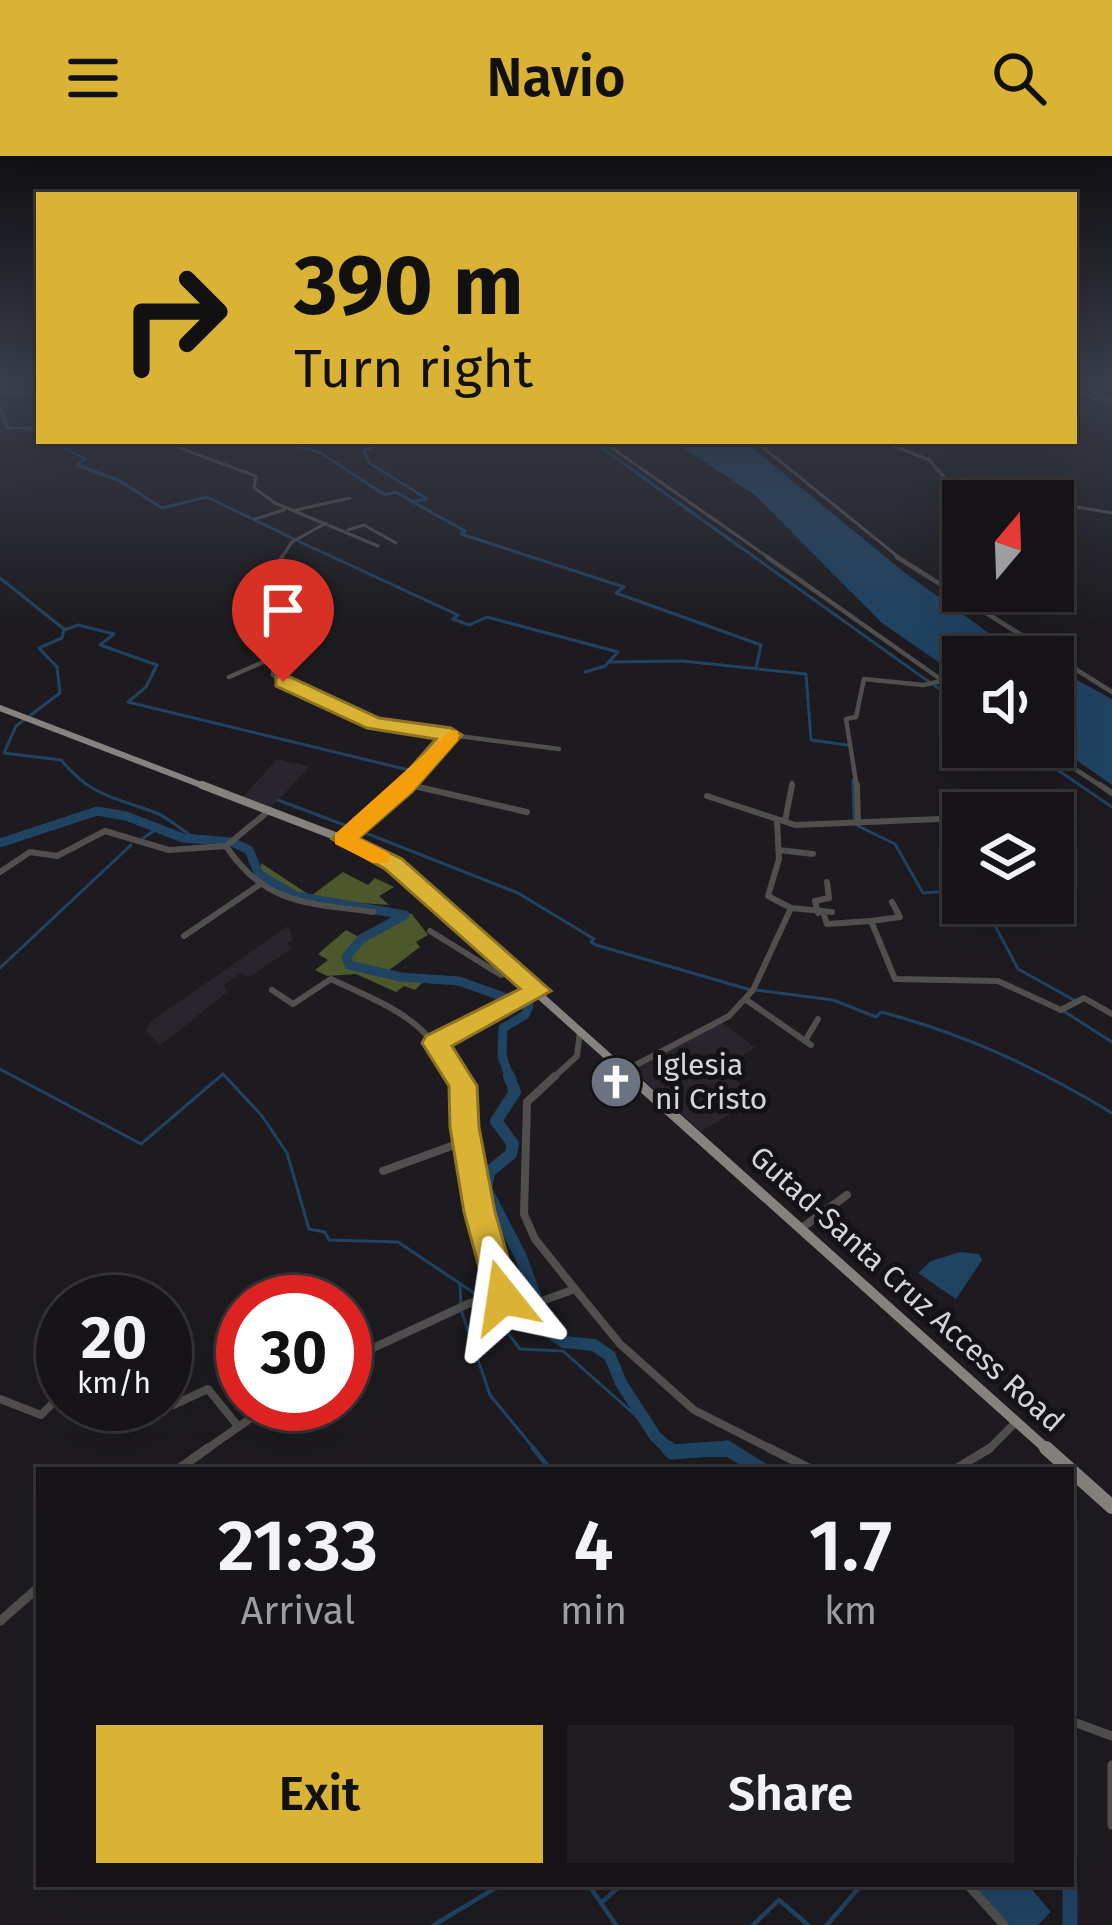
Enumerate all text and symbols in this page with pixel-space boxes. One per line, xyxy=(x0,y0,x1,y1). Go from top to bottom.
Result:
icon: menu xyxy=(60,45,126,111)
icon: search xyxy=(986,45,1052,111)
text: Navio xyxy=(487,46,626,110)
text: 390 m xyxy=(294,235,524,336)
icon: right xyxy=(96,240,252,396)
text: Turn right xyxy=(294,337,533,401)
north arrow xyxy=(942,480,1074,612)
map controls xyxy=(942,480,1074,924)
pin xyxy=(232,559,334,682)
icon: arrive xyxy=(250,577,316,643)
button: sound xyxy=(942,636,1074,768)
button: layers xyxy=(942,792,1074,924)
place label: Iglesia ni Cristo xyxy=(655,1047,767,1117)
church icon: Iglesia ni Cristo xyxy=(588,1054,644,1110)
street label: Gutad-Santa Cruz Access Road xyxy=(743,1139,1071,1439)
position arrow xyxy=(440,1234,566,1360)
speed limit sign: 30 xyxy=(216,1275,372,1431)
text: 20 xyxy=(81,1302,147,1374)
text: km/h xyxy=(77,1365,151,1401)
text: 21:33 xyxy=(218,1503,378,1589)
text: 4 xyxy=(573,1503,614,1589)
text: 1.7 xyxy=(809,1503,892,1589)
text: Arrival xyxy=(241,1588,355,1634)
text: min xyxy=(560,1588,627,1634)
text: km xyxy=(824,1588,877,1634)
button: Exit xyxy=(96,1725,543,1863)
button: Share xyxy=(567,1725,1014,1863)

